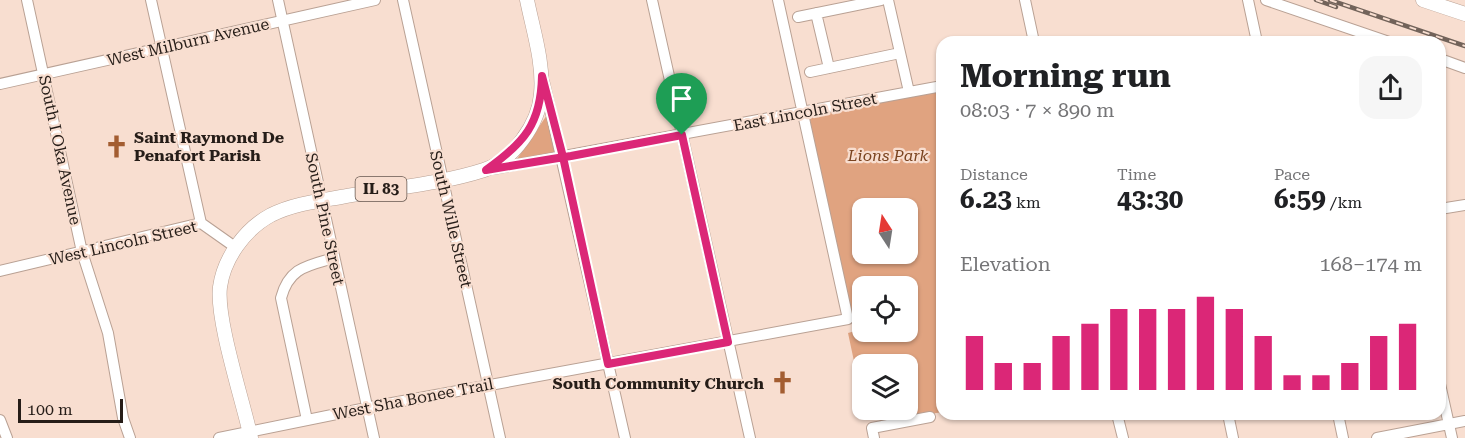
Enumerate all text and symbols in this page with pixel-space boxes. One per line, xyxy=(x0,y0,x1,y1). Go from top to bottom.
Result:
street label: West Milburn Avenue xyxy=(105,14,271,70)
text: Morning run xyxy=(960,56,1171,95)
button: share xyxy=(1359,56,1422,119)
street label: South I Oka Avenue xyxy=(35,73,85,227)
pin xyxy=(656,73,707,135)
icon: arrive xyxy=(665,82,698,115)
street label: East Lincoln Street xyxy=(732,89,878,135)
text: 08:03 · 7 × 890 m xyxy=(960,98,1115,122)
place label: Saint Raymond De Penafort Parish xyxy=(134,128,284,165)
church icon: Saint Raymond De Penafort Parish xyxy=(103,133,129,159)
park label: Lions Park xyxy=(847,146,929,165)
street label: South Wille Street xyxy=(426,149,476,290)
street label: South Pine Street xyxy=(302,151,348,287)
text: Distance xyxy=(960,165,1028,184)
text: Time xyxy=(1117,165,1156,184)
text: Pace xyxy=(1274,165,1310,184)
road number: IL 83 xyxy=(356,177,406,201)
text: 6.23 xyxy=(960,184,1012,214)
text: 43:30 xyxy=(1117,184,1183,214)
text: 6:59 xyxy=(1274,184,1326,214)
text: km xyxy=(1012,193,1041,212)
text: /km xyxy=(1326,193,1362,212)
north arrow xyxy=(852,198,918,264)
map controls xyxy=(852,198,918,420)
street label: West Lincoln Street xyxy=(47,217,199,269)
text: Elevation xyxy=(960,252,1051,276)
text: 168–174 m xyxy=(1319,252,1422,276)
button: locate xyxy=(852,276,918,342)
button: layers xyxy=(852,354,918,420)
church icon: South Community Church xyxy=(769,370,795,396)
street label: West Sha Bonee Trail xyxy=(331,374,495,424)
place label: South Community Church xyxy=(552,374,764,393)
scale bar xyxy=(18,396,123,424)
text: 100 m xyxy=(27,400,73,419)

